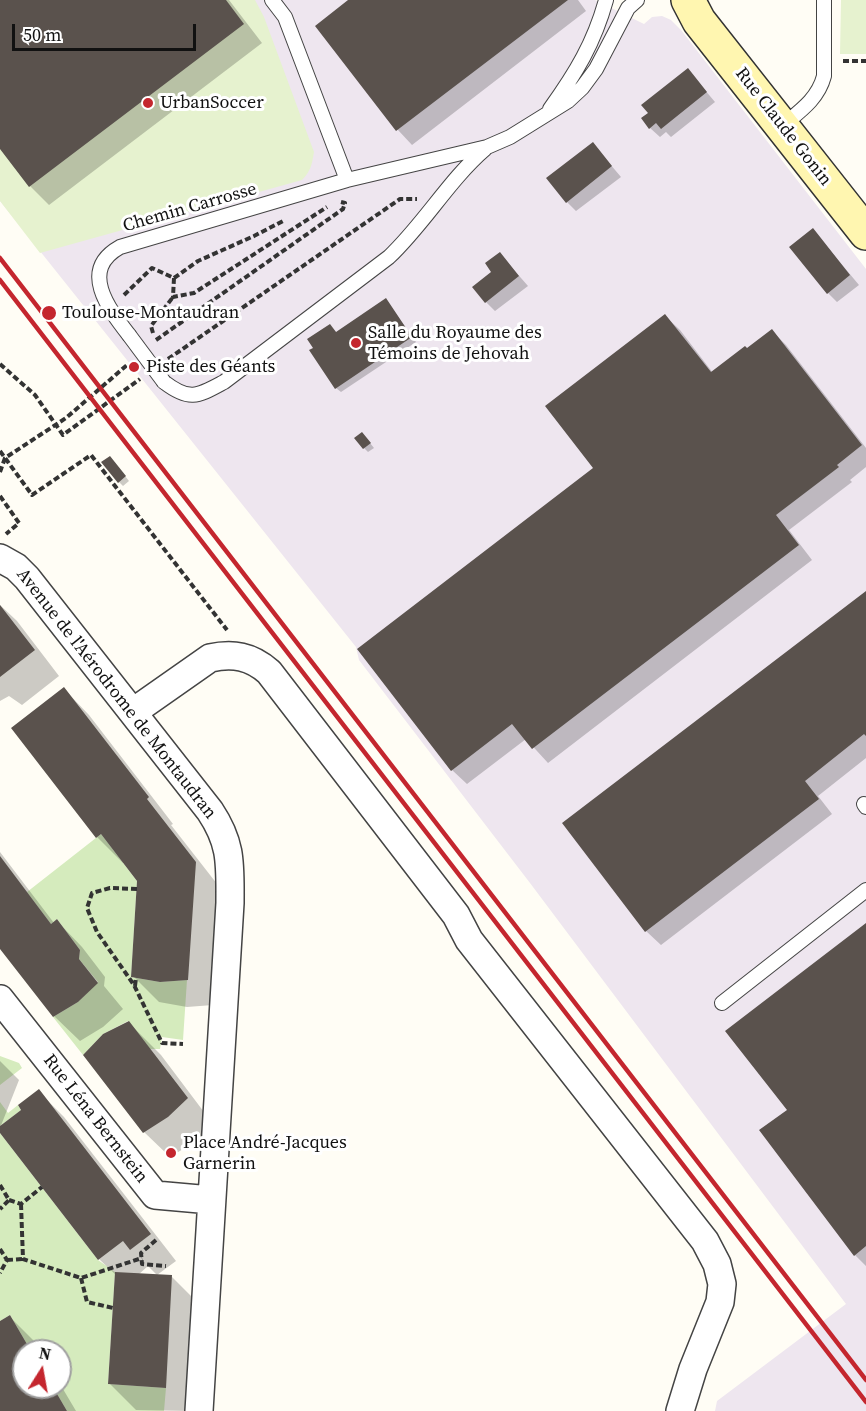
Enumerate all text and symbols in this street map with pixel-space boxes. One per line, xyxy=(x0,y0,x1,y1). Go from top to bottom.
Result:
scale bar xyxy=(15,12,200,50)
text: 50 m xyxy=(23,22,61,47)
street label: Rue Claude Gonin xyxy=(730,64,836,190)
place label: UrbanSoccer xyxy=(160,92,264,114)
marker: UrbanSoccer xyxy=(141,96,155,110)
street label: Chemin Carrosse xyxy=(121,179,259,237)
place label: Toulouse-Montaudran xyxy=(62,302,239,324)
marker: Toulouse-Montaudran xyxy=(40,304,58,322)
place label: Salle du Royaume des Témoins de Jehovah xyxy=(368,322,542,364)
marker: Salle du Royaume des Témoins de Jehovah xyxy=(349,336,363,350)
place label: Piste des Géants xyxy=(146,356,275,378)
marker: Piste des Géants xyxy=(127,360,141,374)
street label: Avenue de l'Aérodrome de Montaudran xyxy=(11,564,221,824)
street label: Rue Léna Bernstein xyxy=(38,1050,152,1188)
place label: Place André-Jacques Garnerin xyxy=(183,1132,347,1174)
marker: Place André-Jacques Garnerin xyxy=(164,1146,178,1160)
north arrow xyxy=(12,1339,72,1399)
text: N xyxy=(37,1341,53,1365)

